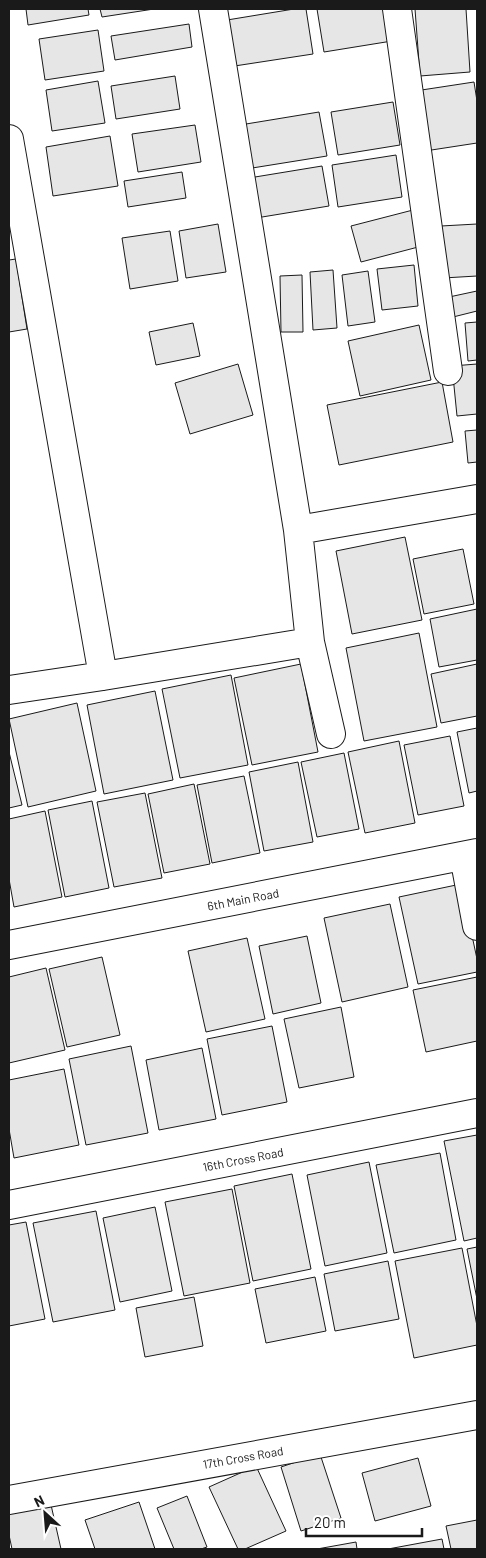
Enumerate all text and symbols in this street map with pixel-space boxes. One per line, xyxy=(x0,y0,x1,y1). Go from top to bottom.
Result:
street label: 6th Main Road xyxy=(206,885,280,913)
street label: 16th Cross Road xyxy=(201,1144,285,1174)
street label: 17th Cross Road xyxy=(202,1443,284,1471)
north arrow xyxy=(20,1488,70,1538)
text: N xyxy=(31,1491,47,1511)
scale bar xyxy=(306,1506,422,1538)
text: 20 m xyxy=(314,1513,346,1531)

